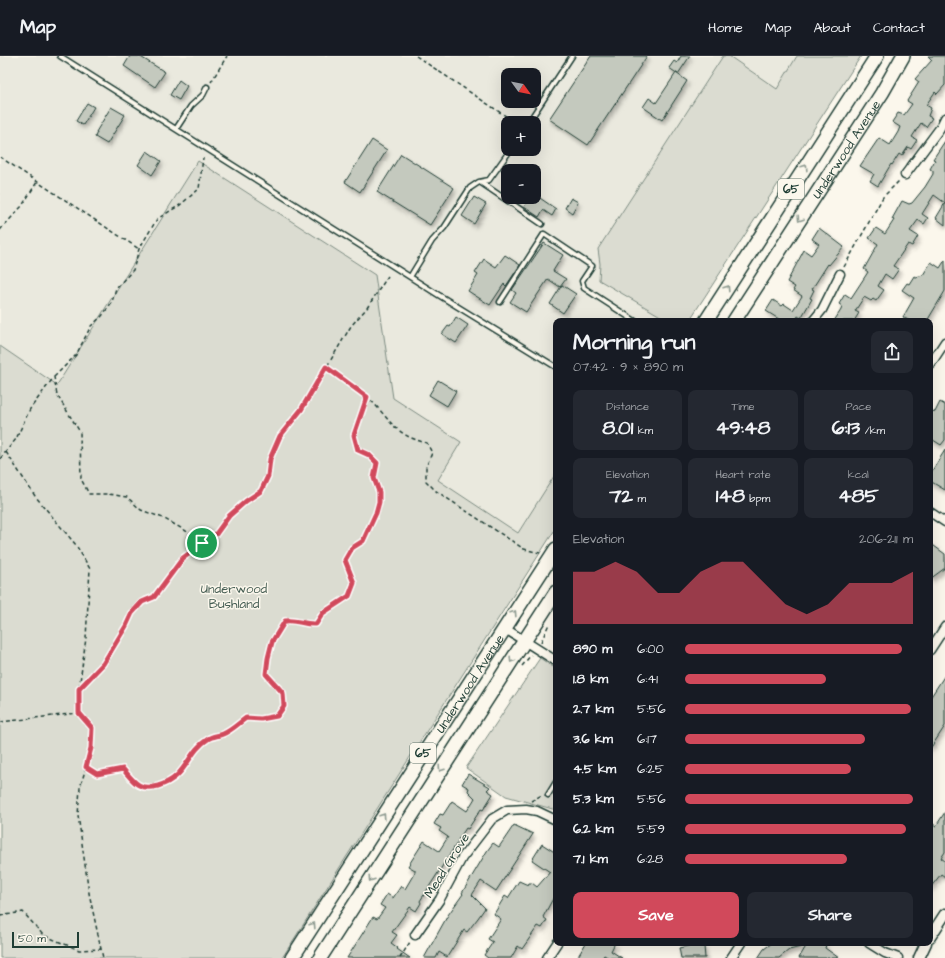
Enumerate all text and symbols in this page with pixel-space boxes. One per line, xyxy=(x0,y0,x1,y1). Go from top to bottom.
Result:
text: Map xyxy=(20,14,56,41)
text: Home xyxy=(708,18,743,38)
text: Map xyxy=(765,18,791,38)
text: About xyxy=(813,18,851,38)
text: Contact xyxy=(873,18,925,38)
north arrow xyxy=(501,68,541,108)
map controls xyxy=(501,68,541,204)
street label: Underwood Avenue xyxy=(808,97,885,202)
button: + xyxy=(501,116,541,156)
button: − xyxy=(501,164,541,204)
one-way arrow xyxy=(800,165,807,172)
road number: 65 xyxy=(778,179,804,199)
one-way arrow xyxy=(797,215,805,222)
one-way arrow xyxy=(722,285,730,292)
text: Morning run xyxy=(573,327,696,358)
button: share xyxy=(871,331,913,373)
text: 07:42 · 9 × 890 m xyxy=(573,358,683,376)
text: Distance xyxy=(606,399,649,414)
text: Time xyxy=(731,399,755,414)
text: Pace xyxy=(846,399,871,414)
text: 8.01 xyxy=(602,414,633,442)
text: 49:48 xyxy=(716,414,770,442)
text: 6:13 xyxy=(832,414,860,442)
text: km xyxy=(633,423,653,438)
text: /km xyxy=(860,423,885,438)
text: Elevation xyxy=(606,467,649,482)
text: Heart rate xyxy=(715,467,771,482)
text: kcal xyxy=(848,467,869,482)
text: 72 xyxy=(609,482,633,510)
text: 148 xyxy=(716,482,745,510)
text: 485 xyxy=(838,482,879,510)
text: m xyxy=(633,491,646,506)
text: bpm xyxy=(745,491,770,506)
pin xyxy=(185,526,219,560)
text: Elevation xyxy=(573,530,624,548)
text: 206–211 m xyxy=(859,530,913,548)
icon: arrive xyxy=(191,532,213,554)
park label: Underwood Bushland xyxy=(201,580,268,613)
one-way arrow xyxy=(509,610,516,617)
street label: Underwood Avenue xyxy=(432,631,509,737)
text: 890 m xyxy=(573,640,612,658)
text: 6:00 xyxy=(637,640,664,658)
one-way arrow xyxy=(509,656,517,663)
text: 1.8 km xyxy=(573,670,608,688)
text: 6:41 xyxy=(637,670,658,688)
text: 2.7 km xyxy=(573,700,614,718)
text: 5:56 xyxy=(637,700,666,718)
text: 3.6 km xyxy=(573,730,613,748)
text: 6:17 xyxy=(637,730,657,748)
road number: 65 xyxy=(410,743,436,763)
text: 4.5 km xyxy=(573,760,616,778)
text: 6:25 xyxy=(637,760,664,778)
one-way arrow xyxy=(439,765,446,772)
text: 5.3 km xyxy=(573,790,614,808)
text: 5:56 xyxy=(637,790,666,808)
one-way arrow xyxy=(378,813,386,820)
text: 6.2 km xyxy=(573,820,614,838)
text: 5:59 xyxy=(637,820,665,838)
street label: Mead Grove xyxy=(420,830,474,901)
text: 7.1 km xyxy=(573,850,608,868)
text: 6:28 xyxy=(637,850,663,868)
one-way arrow xyxy=(369,874,376,881)
button: Save xyxy=(573,892,739,938)
button: Share xyxy=(747,892,913,938)
one-way arrow xyxy=(308,922,315,929)
scale bar xyxy=(12,930,79,949)
text: 50 m xyxy=(18,931,46,946)

